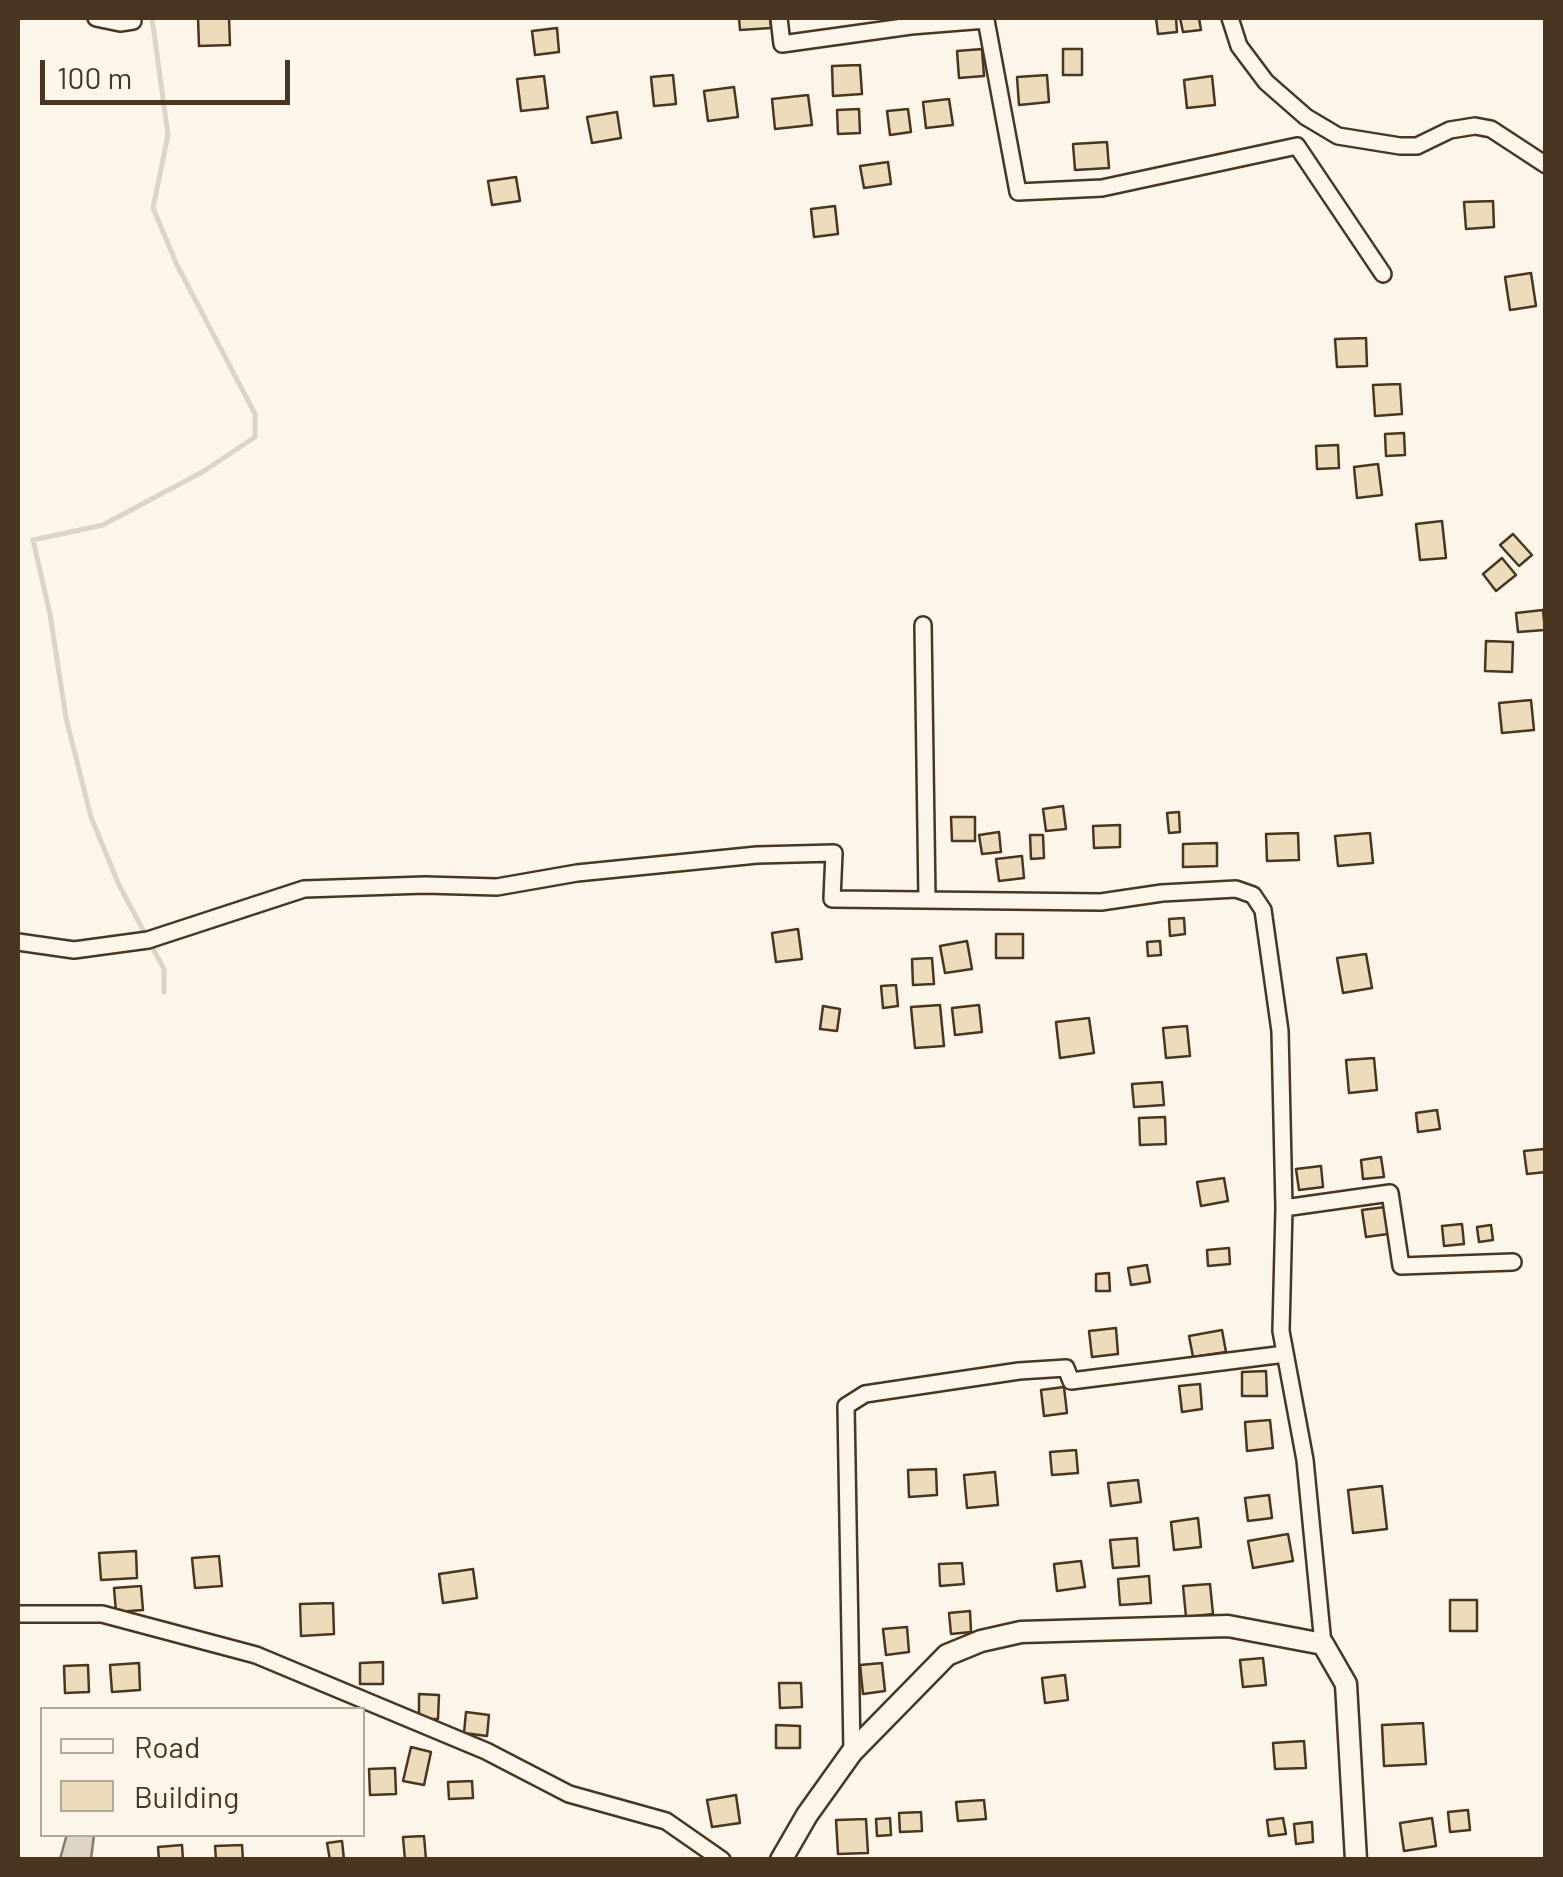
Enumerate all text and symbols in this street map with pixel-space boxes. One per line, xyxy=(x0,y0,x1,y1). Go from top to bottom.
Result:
scale bar xyxy=(45,40,295,102)
text: 100 m xyxy=(57,59,132,95)
legend xyxy=(40,1707,365,1837)
text: Road xyxy=(134,1728,200,1764)
text: Building xyxy=(134,1778,239,1814)

